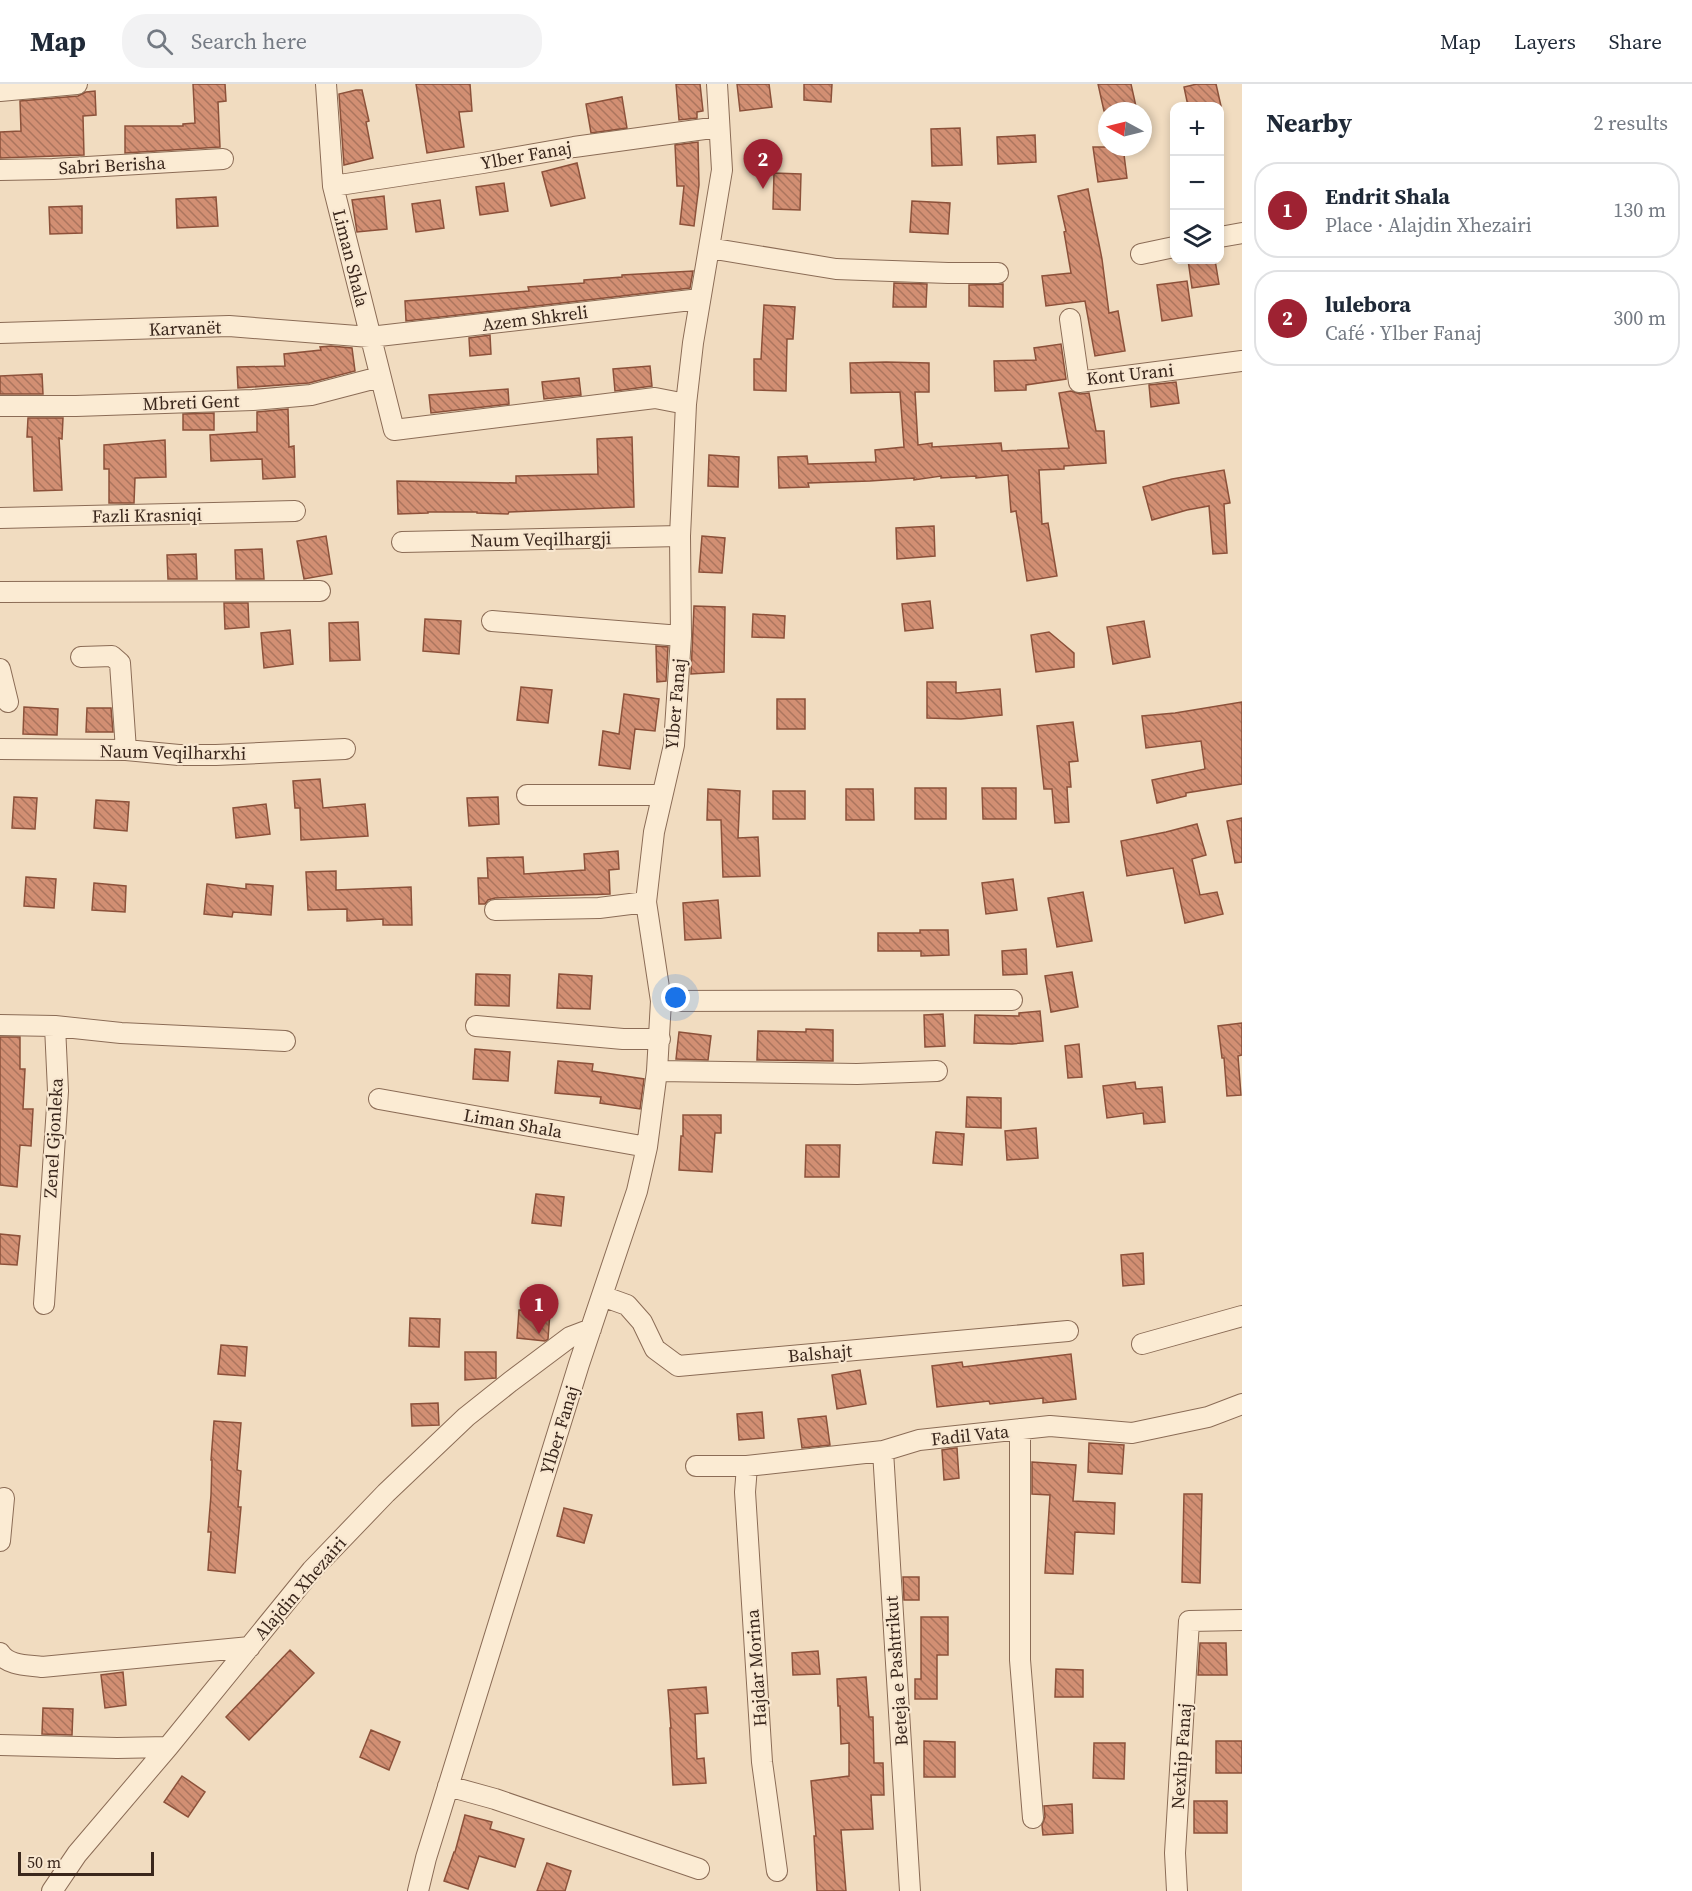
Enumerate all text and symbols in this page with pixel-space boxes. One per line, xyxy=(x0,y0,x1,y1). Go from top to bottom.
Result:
search box xyxy=(122,14,542,68)
text: Map xyxy=(30,22,86,60)
icon: search xyxy=(143,25,176,58)
text: Search here xyxy=(191,26,307,56)
text: Map xyxy=(1440,27,1481,56)
text: Layers xyxy=(1514,27,1576,56)
text: Share xyxy=(1609,27,1662,56)
north arrow xyxy=(1098,102,1152,156)
map controls xyxy=(1170,102,1224,264)
button: + xyxy=(1170,102,1224,156)
text: Nearby xyxy=(1266,105,1352,141)
text: 2 results xyxy=(1593,109,1668,137)
street label: Ylber Fanaj xyxy=(479,135,573,175)
pin: 2 xyxy=(744,140,783,189)
street label: Sabri Berisha xyxy=(58,150,167,180)
button: − xyxy=(1170,156,1224,210)
text: Endrit Shala xyxy=(1325,181,1450,211)
text: 1 xyxy=(1282,196,1293,224)
text: 130 m xyxy=(1613,196,1666,224)
street label: Liman Shala xyxy=(327,207,375,310)
button: layers xyxy=(1170,210,1224,264)
text: Place · Alajdin Xhezairi xyxy=(1325,211,1532,239)
text: lulebora xyxy=(1325,289,1411,319)
street label: Azem Shkreli xyxy=(481,299,589,337)
text: 2 xyxy=(1282,304,1293,332)
text: 300 m xyxy=(1613,304,1666,332)
street label: Karvanët xyxy=(148,314,222,342)
text: Café · Ylber Fanaj xyxy=(1325,319,1482,347)
street label: Kont Urani xyxy=(1085,357,1175,391)
street label: Mbreti Gent xyxy=(142,388,240,416)
street label: Fazli Krasniqi xyxy=(92,502,202,528)
street label: Naum Veqilhargji xyxy=(470,525,612,553)
street label: Ylber Fanaj xyxy=(659,657,691,751)
street label: Naum Veqilharxhi xyxy=(100,738,246,766)
your location xyxy=(661,983,690,1012)
street label: Zenel Gjonleka xyxy=(37,1077,69,1199)
street label: Liman Shala xyxy=(462,1102,565,1144)
pin: 1 xyxy=(520,1284,558,1334)
street label: Balshajt xyxy=(787,1338,853,1368)
street label: Ylber Fanaj xyxy=(534,1382,584,1478)
street label: Fadil Vata xyxy=(930,1418,1011,1452)
street label: Alajdin Xhezairi xyxy=(248,1531,352,1645)
street label: Beteja e Pashtrikut xyxy=(878,1595,914,1747)
street label: Hajdar Morina xyxy=(739,1608,773,1728)
street label: Nexhip Fanaj xyxy=(1165,1702,1197,1810)
scale bar xyxy=(18,1849,154,1876)
text: 50 m xyxy=(27,1851,61,1873)

